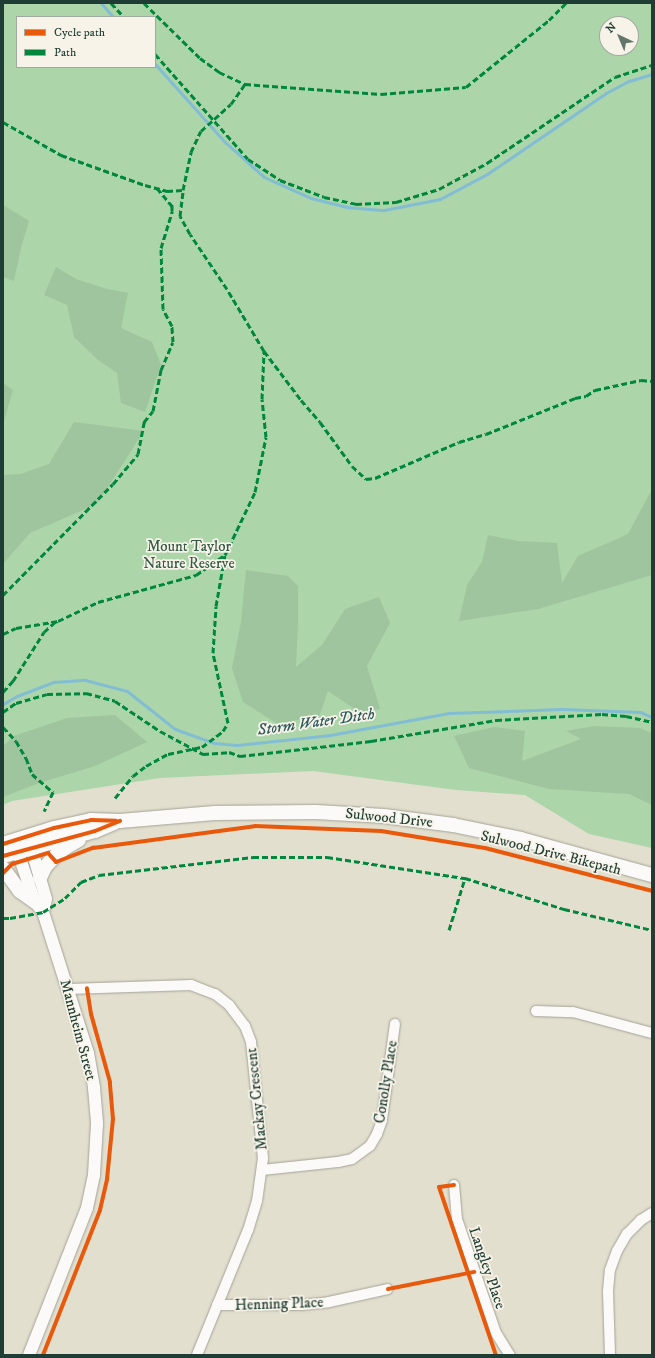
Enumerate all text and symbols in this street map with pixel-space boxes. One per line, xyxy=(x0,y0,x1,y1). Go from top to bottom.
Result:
legend xyxy=(16,16,156,68)
north arrow xyxy=(599,16,639,56)
text: N xyxy=(603,20,619,36)
text: Cycle path xyxy=(54,25,105,40)
text: Path xyxy=(54,45,76,60)
park label: Mount Taylor Nature Reserve xyxy=(143,537,235,572)
water label: Storm Water Ditch xyxy=(256,704,376,740)
street label: Sulwood Drive xyxy=(344,804,434,832)
street label: Sulwood Drive Bikepath xyxy=(479,827,623,879)
street label: Mannheim Street xyxy=(56,978,100,1082)
street label: Conolly Place xyxy=(371,1039,401,1125)
street label: Mackay Crescent xyxy=(243,1047,271,1151)
street label: Langley Place xyxy=(465,1225,509,1311)
street label: Henning Place xyxy=(234,1293,324,1315)

